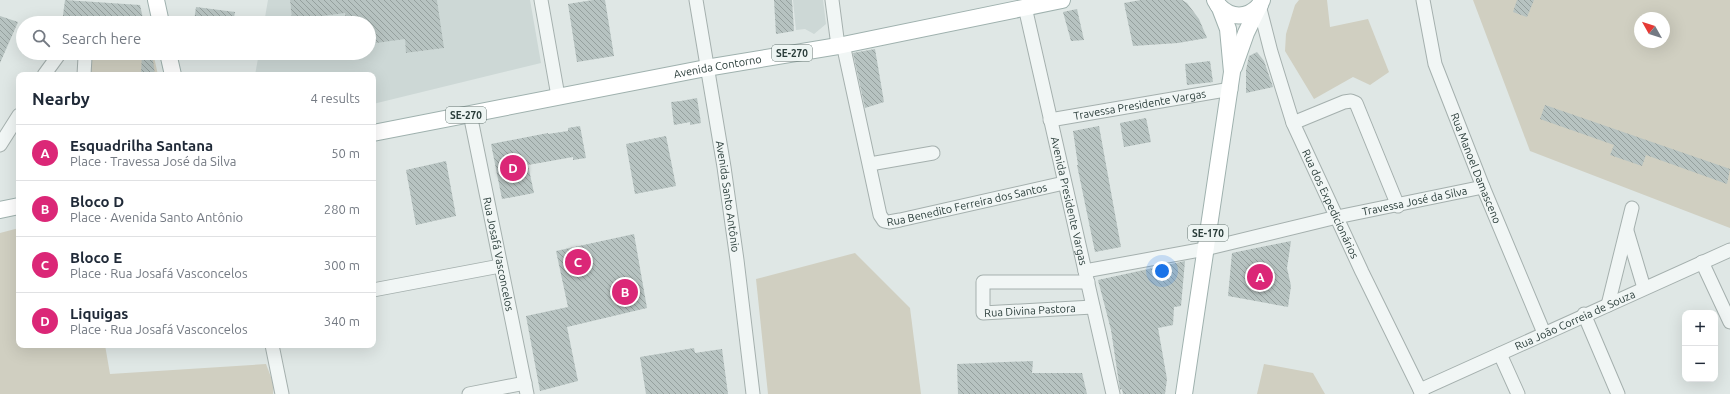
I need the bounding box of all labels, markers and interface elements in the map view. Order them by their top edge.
north arrow [1634,12,1670,48]
search box [16,16,376,60]
icon: search [30,27,52,49]
text: Search here [62,30,141,47]
road number: SE-270 [772,45,812,61]
street label: Avenida Contorno [673,53,763,80]
street label: Travessa Presidente Vargas [1073,87,1207,122]
text: Nearby [32,89,90,108]
text: 4 results [310,91,360,105]
road number: SE-270 [446,107,486,123]
street label: Rua Manoel Damasceno [1449,111,1504,225]
street label: Avenida Presidente Vargas [1049,136,1090,267]
text: Esquadrilha Santana [70,137,213,154]
street label: Avenida Santo Antônio [714,140,742,253]
text: A [40,146,50,160]
text: 50 m [331,146,360,160]
street label: Rua dos Expedicionários [1300,147,1361,261]
pin: D [500,153,526,183]
text: Place · Travessa José da Silva [70,154,236,168]
street label: Rua Benedito Ferreira dos Santos [886,181,1048,228]
street label: Travessa José da Silva [1361,184,1468,218]
text: Bloco D [70,193,124,210]
street label: Rua Josafá Vasconcelos [481,196,516,313]
text: B [41,202,49,216]
text: 280 m [324,202,360,216]
text: Place · Avenida Santo Antônio [70,210,243,224]
road number: SE-170 [1188,225,1228,241]
pin: C [565,247,591,277]
text: Bloco E [70,249,122,266]
text: C [41,258,49,272]
text: 300 m [324,258,360,272]
your location [1152,261,1172,281]
pin: A [1247,262,1273,292]
text: Place · Rua Josafá Vasconcelos [70,266,248,280]
pin: B [612,277,638,307]
street label: Rua João Correia de Souza [1513,288,1637,352]
street label: Rua Divina Pastora [984,302,1076,319]
text: Liquigas [70,305,128,322]
map controls [1682,310,1718,382]
button: + [1682,310,1718,346]
text: D [40,314,50,328]
text: 340 m [324,314,360,328]
text: Place · Rua Josafá Vasconcelos [70,322,248,336]
button: − [1682,346,1718,382]

